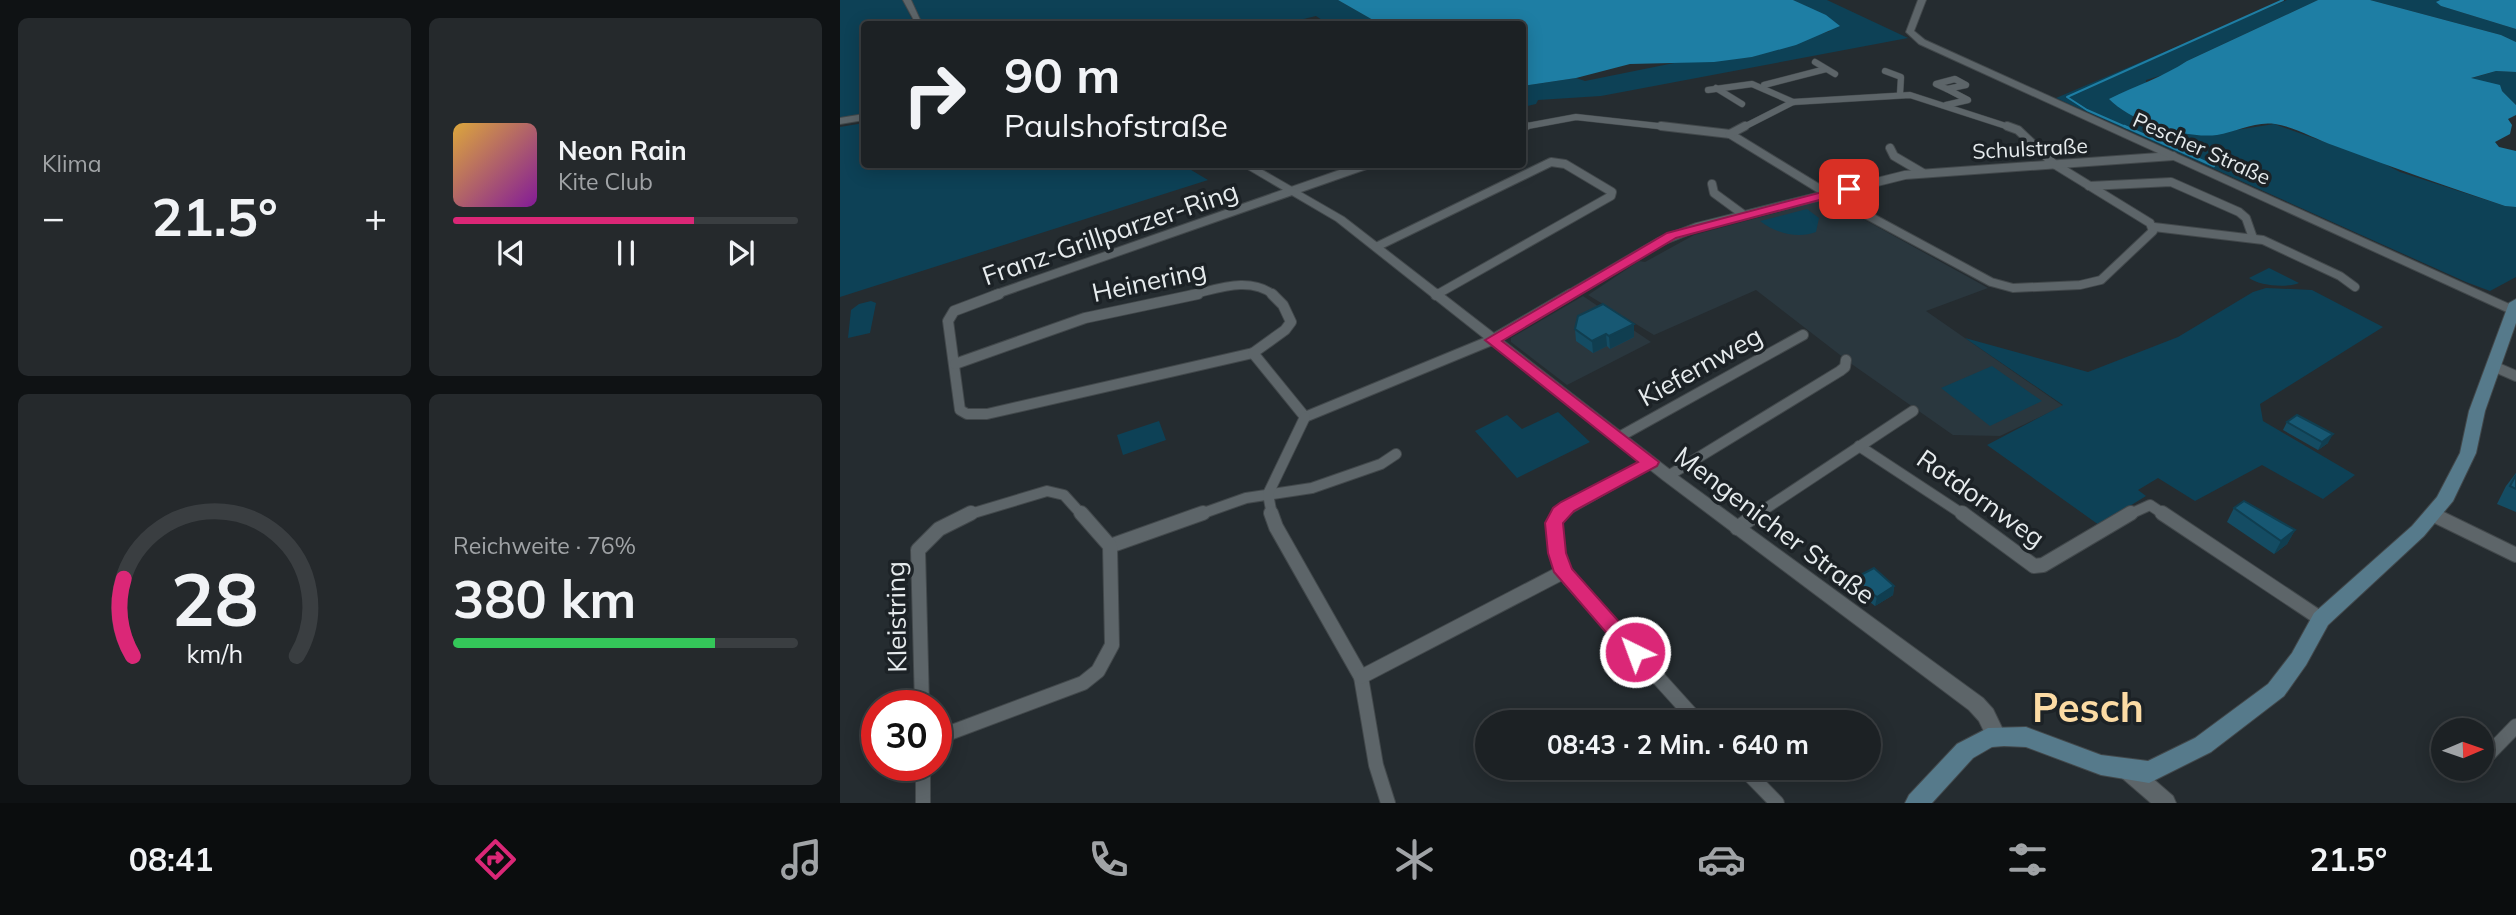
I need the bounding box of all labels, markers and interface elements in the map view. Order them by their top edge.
text: 90 m [1004,44,1120,105]
icon: right [889,49,980,140]
text: Paulshofstraße [1004,105,1228,145]
street label: Pescher Straße [2129,106,2275,190]
street label: Schulstraße [1972,132,2088,164]
text: Neon Rain [558,134,687,167]
text: Klima [42,149,102,178]
pin [1819,159,1879,219]
text: Kite Club [558,167,653,196]
icon: arrive [1830,170,1868,208]
street label: Franz-Grillparzer-Ring [978,174,1242,292]
text: 21.5° [151,184,278,249]
text: − [42,193,65,241]
text: + [364,193,387,241]
icon: previous [492,234,530,272]
icon: pause [607,234,645,272]
icon: next [722,234,760,272]
street label: Heinering [1089,253,1209,309]
street label: Kiefernweg [1632,319,1768,413]
street label: Mengenicher Straße [1668,439,1882,611]
street label: Rotdornweg [1911,442,2051,554]
text: Reichweite · 76% [453,531,636,560]
text: 28 [171,553,258,644]
street label: Kleistring [879,561,913,673]
text: 380 km [453,566,636,631]
position arrow [1598,615,1672,689]
text: km/h [186,637,243,668]
district label: Pesch [2032,682,2144,732]
speed limit sign: 30 [861,690,952,781]
north arrow [2431,718,2494,780]
map controls [2431,718,2494,781]
text: 08:43 · 2 Min. · 640 m [1547,728,1809,761]
icon: directions [471,835,520,884]
icon: music [777,835,826,884]
icon: phone [1084,835,1133,884]
icon: climate [1390,835,1439,884]
icon: car [1697,835,1746,884]
icon: filters [2003,835,2052,884]
text: 08:41 [129,839,213,879]
text: 21.5° [2310,839,2387,879]

